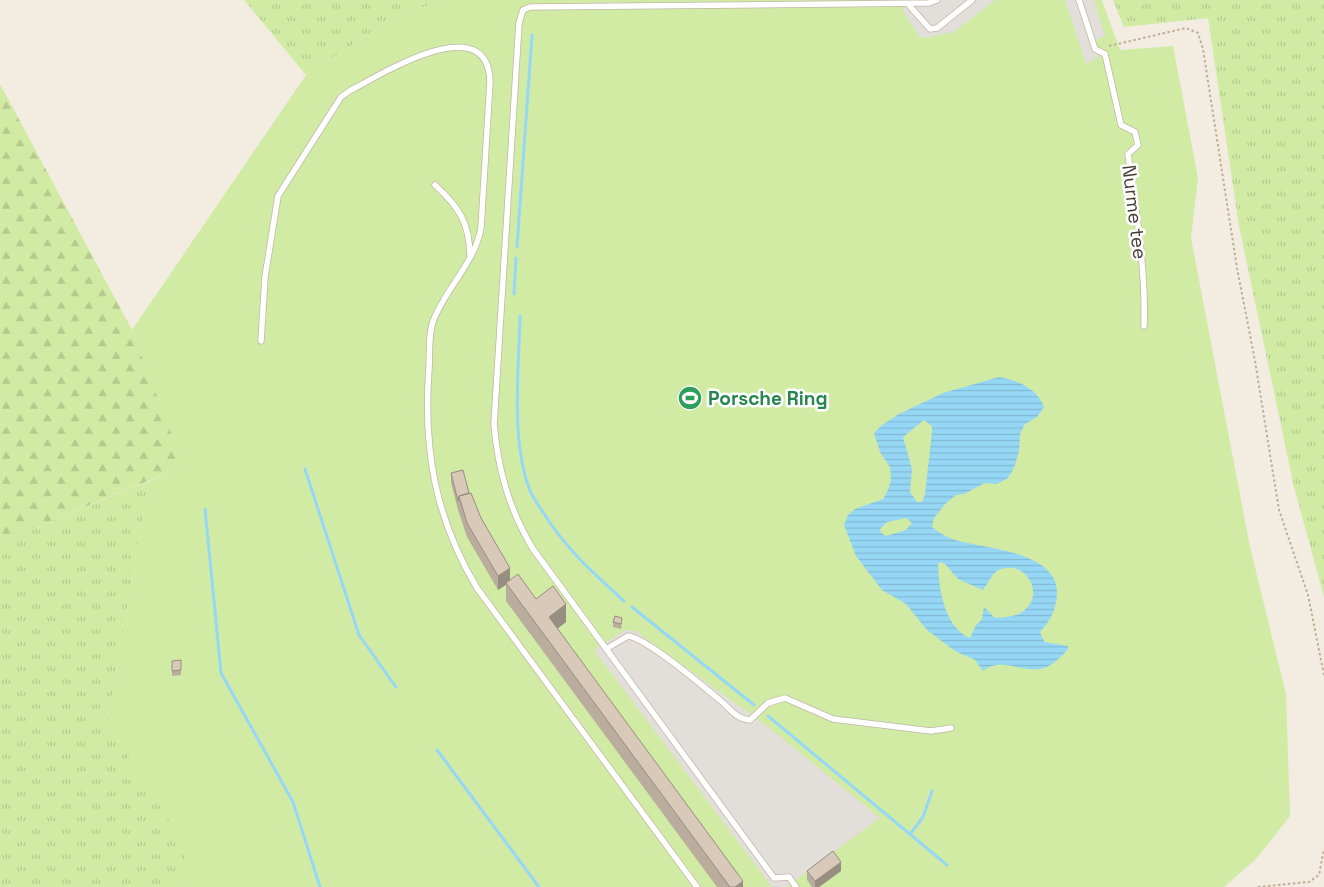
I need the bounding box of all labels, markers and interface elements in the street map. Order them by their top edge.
street label: Nurme tee [1116,164,1153,261]
sports icon: Porsche Ring [677,385,703,411]
place label: Porsche Ring [708,386,828,411]

